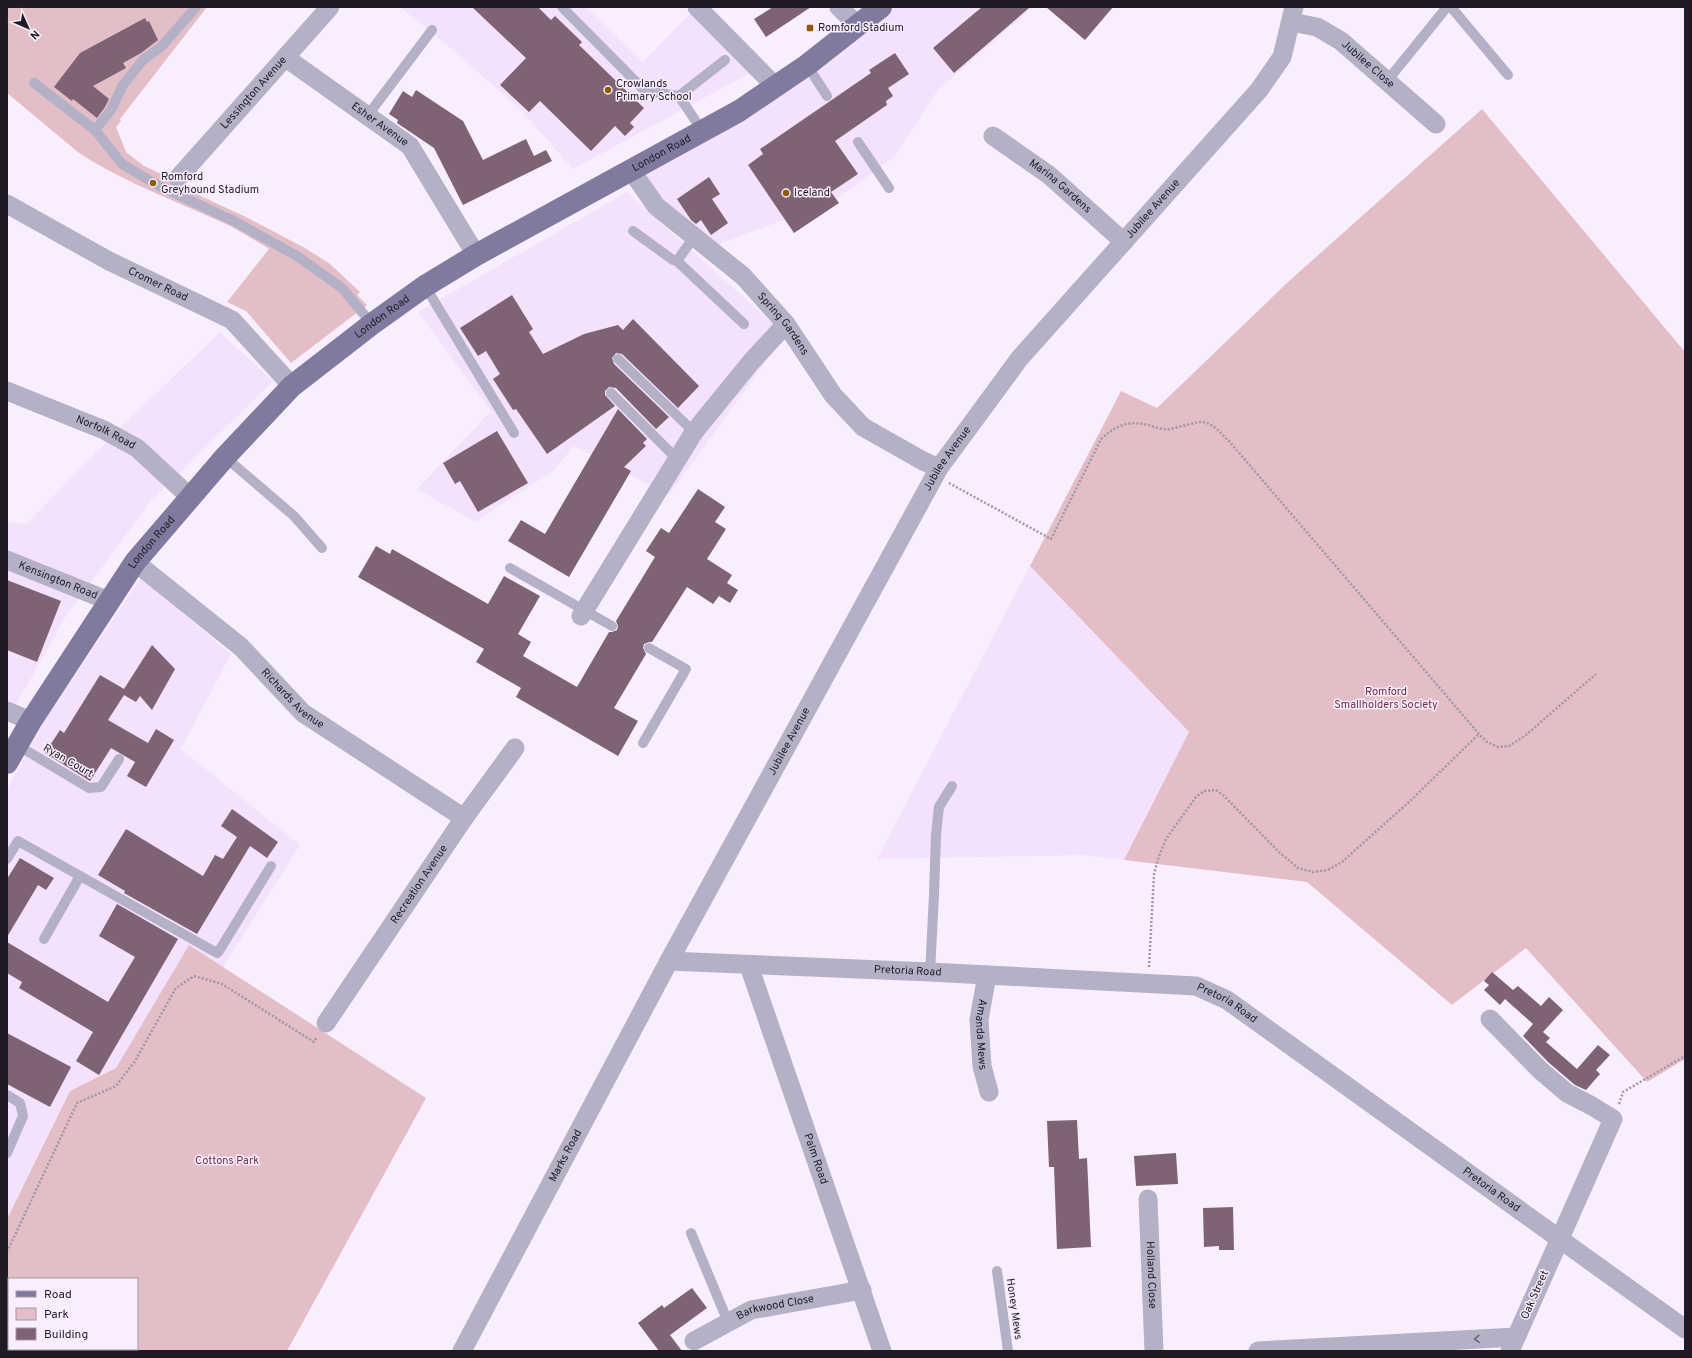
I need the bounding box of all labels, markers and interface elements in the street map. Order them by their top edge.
north arrow [8,8,48,48]
place label: Romford Stadium [818,21,904,35]
marker: Romford Stadium [805,23,815,33]
text: N [27,27,42,42]
street label: Jubilee Close [1339,38,1397,91]
street label: Lessington Avenue [218,53,290,132]
place label: Crowlands Primary School [616,77,692,104]
marker: Crowlands Primary School [603,85,613,95]
street label: Esher Avenue [348,99,411,150]
street label: London Road [630,132,694,175]
street label: Marina Gardens [1026,156,1094,216]
place label: Romford Greyhound Stadium [161,170,259,197]
street label: Jubilee Avenue [1123,176,1183,242]
marker: Romford Greyhound Stadium [148,178,158,188]
place label: Iceland [794,186,830,200]
marker: Iceland [781,188,791,198]
street label: Cromer Road [125,264,190,305]
street label: Spring Gardens [754,290,812,358]
street label: London Road [352,292,413,342]
street label: Norfolk Road [74,412,138,453]
street label: Jubilee Avenue [921,424,974,493]
street label: London Road [125,513,178,572]
street label: Kensington Road [16,558,100,603]
street label: Richards Avenue [258,666,327,732]
park label: Romford Smallholders Society [1334,685,1438,712]
street label: Jubilee Avenue [765,705,814,778]
street label: Ryan Court [40,741,96,781]
street label: Recreation Avenue [388,842,451,927]
street label: Pretoria Road [874,963,942,980]
street label: Pretoria Road [1194,980,1260,1026]
street label: Amanda Mews [972,998,990,1072]
street label: Marks Road [546,1127,585,1184]
street label: Palm Road [800,1132,831,1186]
park label: Cottons Park [195,1154,259,1168]
street label: Pretoria Road [1460,1164,1523,1215]
street label: Holland Close [1143,1241,1159,1309]
street label: Oak Street [1518,1268,1552,1322]
street label: Honey Mews [1003,1277,1025,1341]
legend [8,1278,138,1350]
text: Road [44,1287,72,1303]
street label: Barkwood Close [734,1292,815,1324]
text: Park [44,1307,69,1323]
text: Building [44,1327,88,1343]
one-way arrow [1474,1335,1480,1344]

